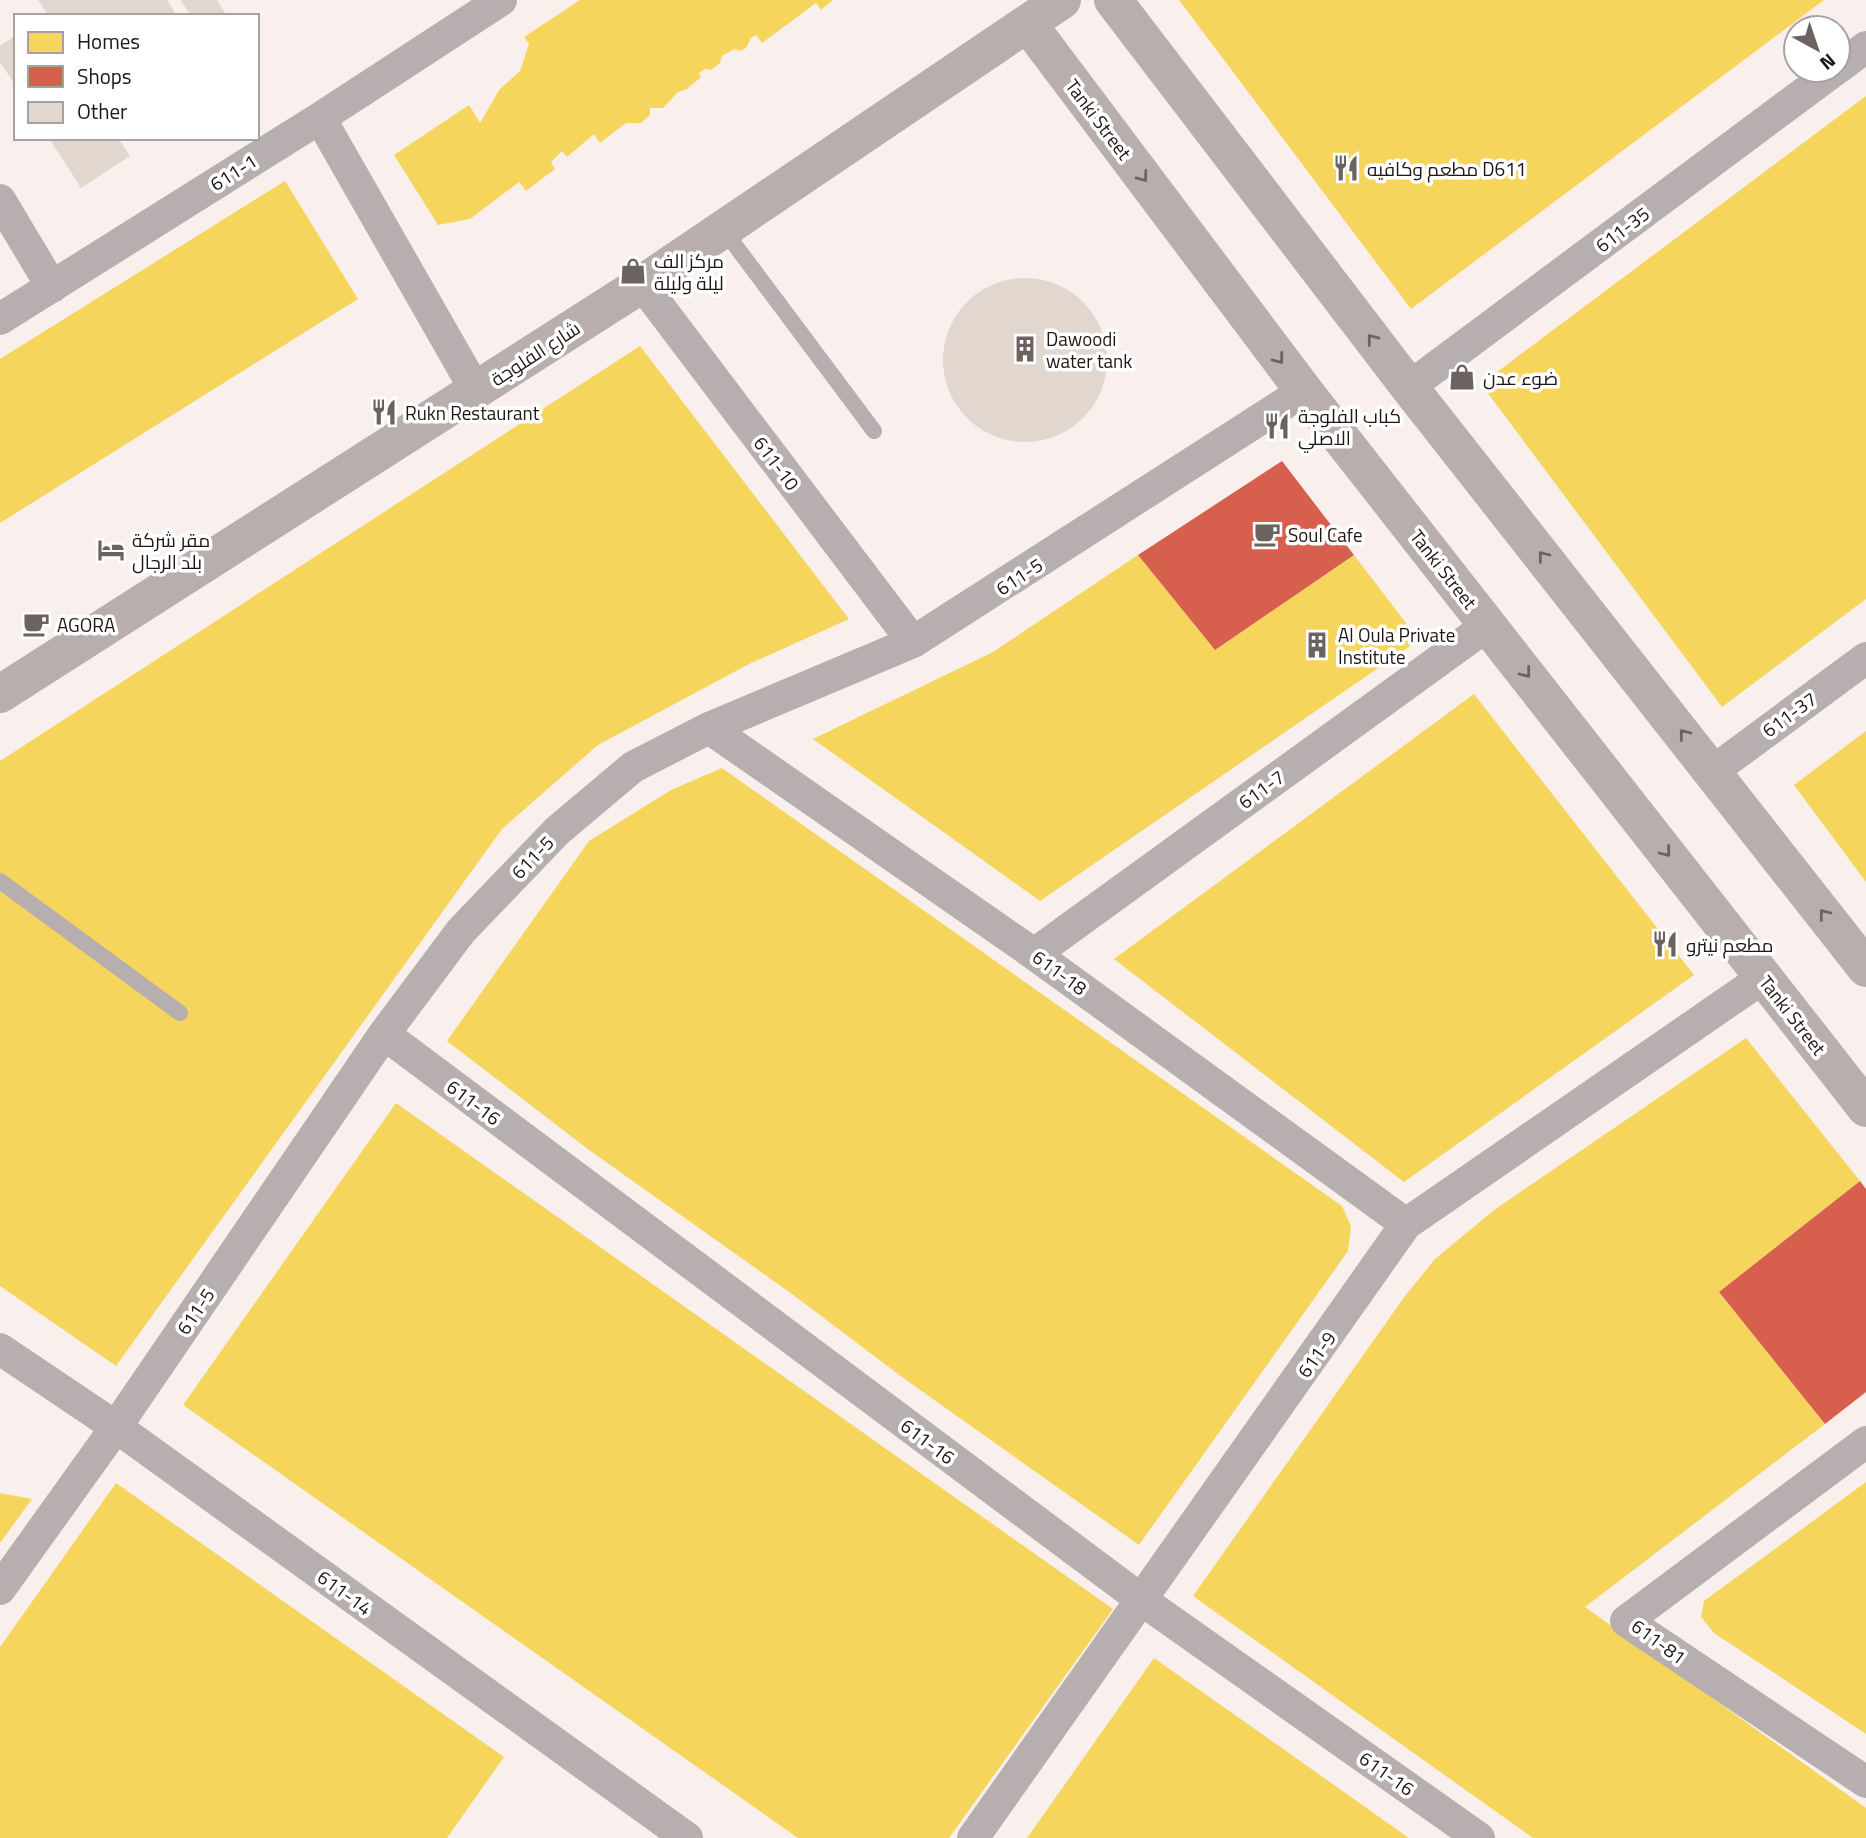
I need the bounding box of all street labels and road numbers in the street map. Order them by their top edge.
street label: Tanki Street [1059,73,1139,166]
street label: 611-1 [204,146,262,198]
street label: 611-35 [1589,199,1655,259]
street label: شارع الفلوجة [484,313,586,393]
street label: 611-10 [747,430,807,496]
street label: Tanki Street [1403,523,1485,615]
street label: 611-5 [990,550,1048,602]
street label: 611-37 [1756,684,1822,744]
street label: 611-7 [1232,762,1290,816]
street label: 611-5 [504,829,560,885]
street label: 611-18 [1027,942,1094,1002]
street label: Tanki Street [1752,969,1834,1061]
street label: 611-16 [441,1072,507,1132]
street label: 611-5 [169,1282,221,1340]
street label: 611-9 [1290,1325,1342,1383]
street label: 611-16 [895,1411,961,1471]
street label: 611-14 [312,1562,378,1622]
street label: 611-81 [1626,1611,1692,1671]
street label: 611-16 [1353,1743,1421,1803]

